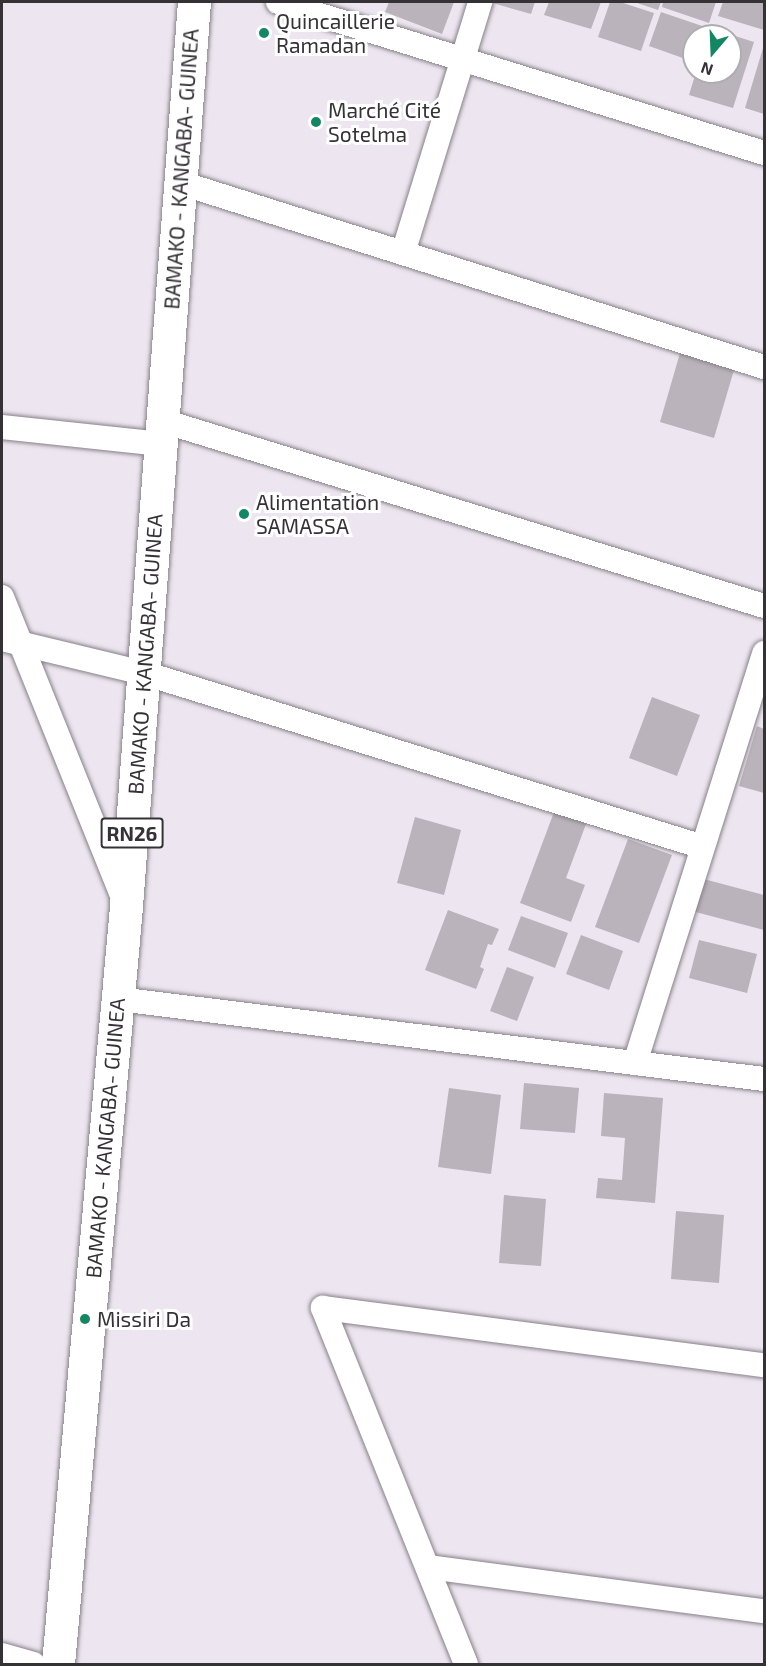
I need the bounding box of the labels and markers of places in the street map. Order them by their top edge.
place label: Quincaillerie Ramadan [276,8,395,58]
marker: Quincaillerie Ramadan [257,26,271,40]
place label: Marché Cité Sotelma [328,97,441,147]
marker: Marché Cité Sotelma [309,115,323,129]
place label: Alimentation SAMASSA [256,489,379,539]
marker: Alimentation SAMASSA [237,507,251,521]
place label: Missiri Da [97,1306,191,1332]
marker: Missiri Da [78,1312,92,1326]

